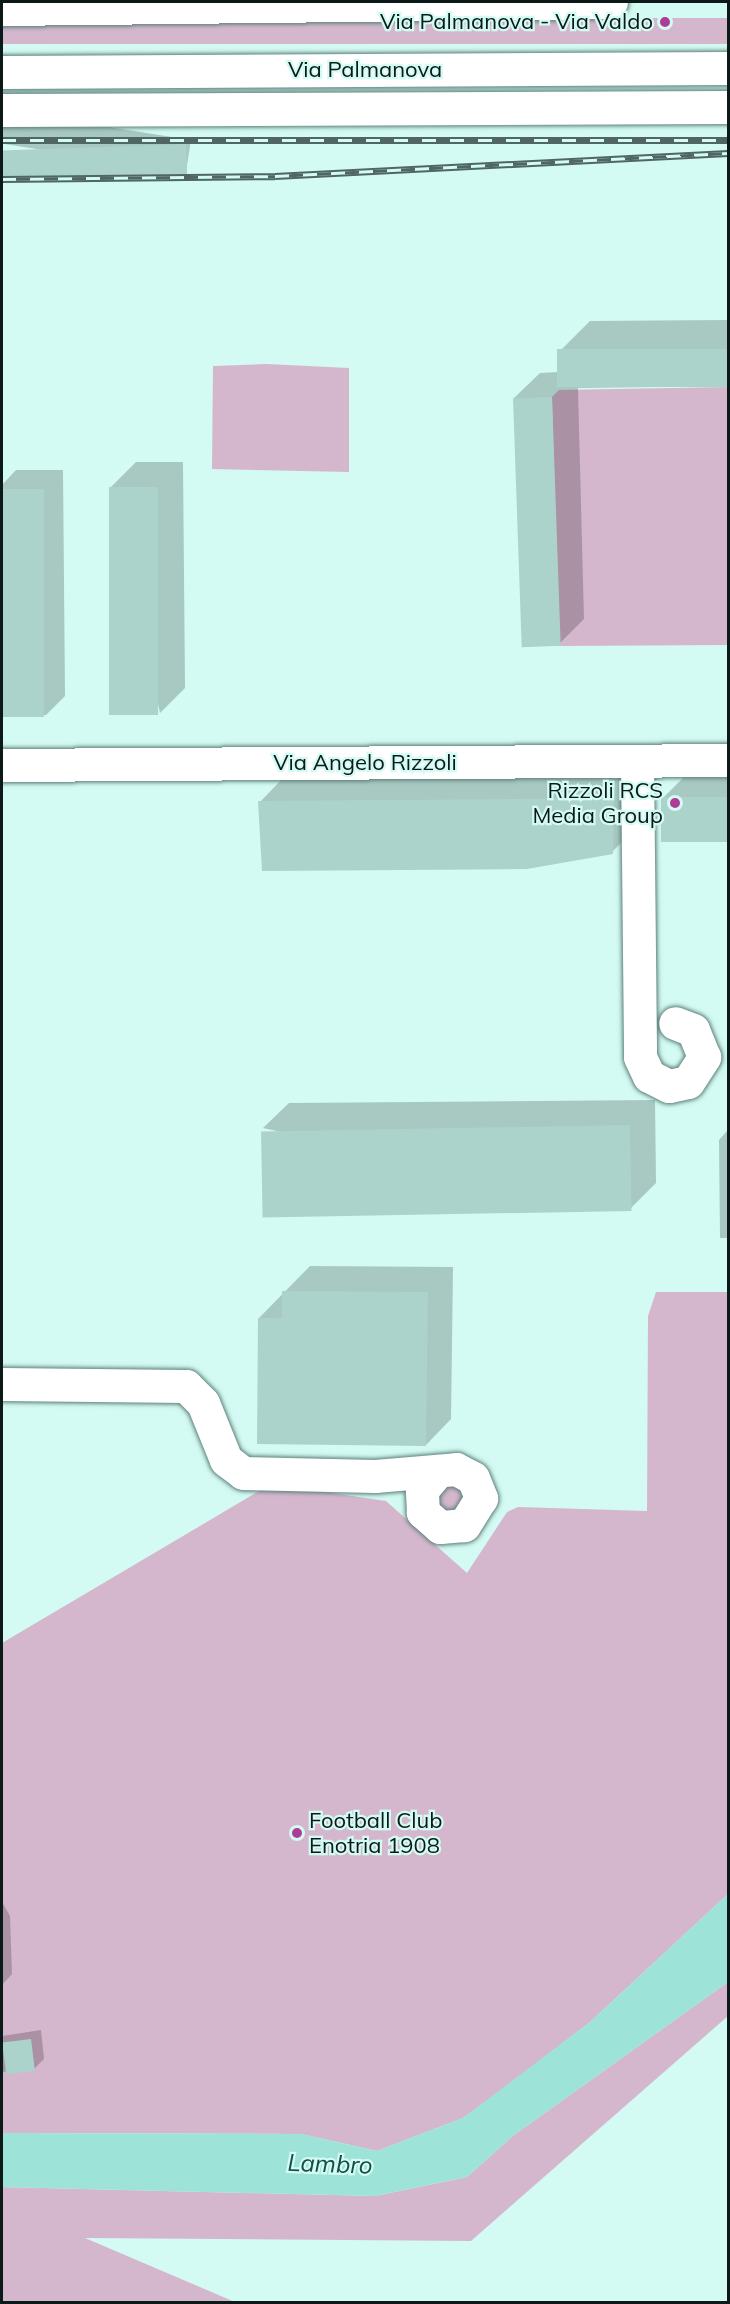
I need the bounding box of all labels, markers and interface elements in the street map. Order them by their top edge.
place label: Via Palmanova - Via Valdo [380,9,653,35]
marker: Via Palmanova - Via Valdo [658,15,672,29]
street label: Via Palmanova [288,57,442,83]
street label: Via Angelo Rizzoli [273,750,457,776]
place label: Rizzoli RCS Media Group [532,777,663,828]
marker: Rizzoli RCS Media Group [668,796,682,810]
place label: Football Club Enotria 1908 [309,1807,442,1858]
marker: Football Club Enotria 1908 [290,1826,304,1840]
water label: Lambro [287,2148,373,2180]

